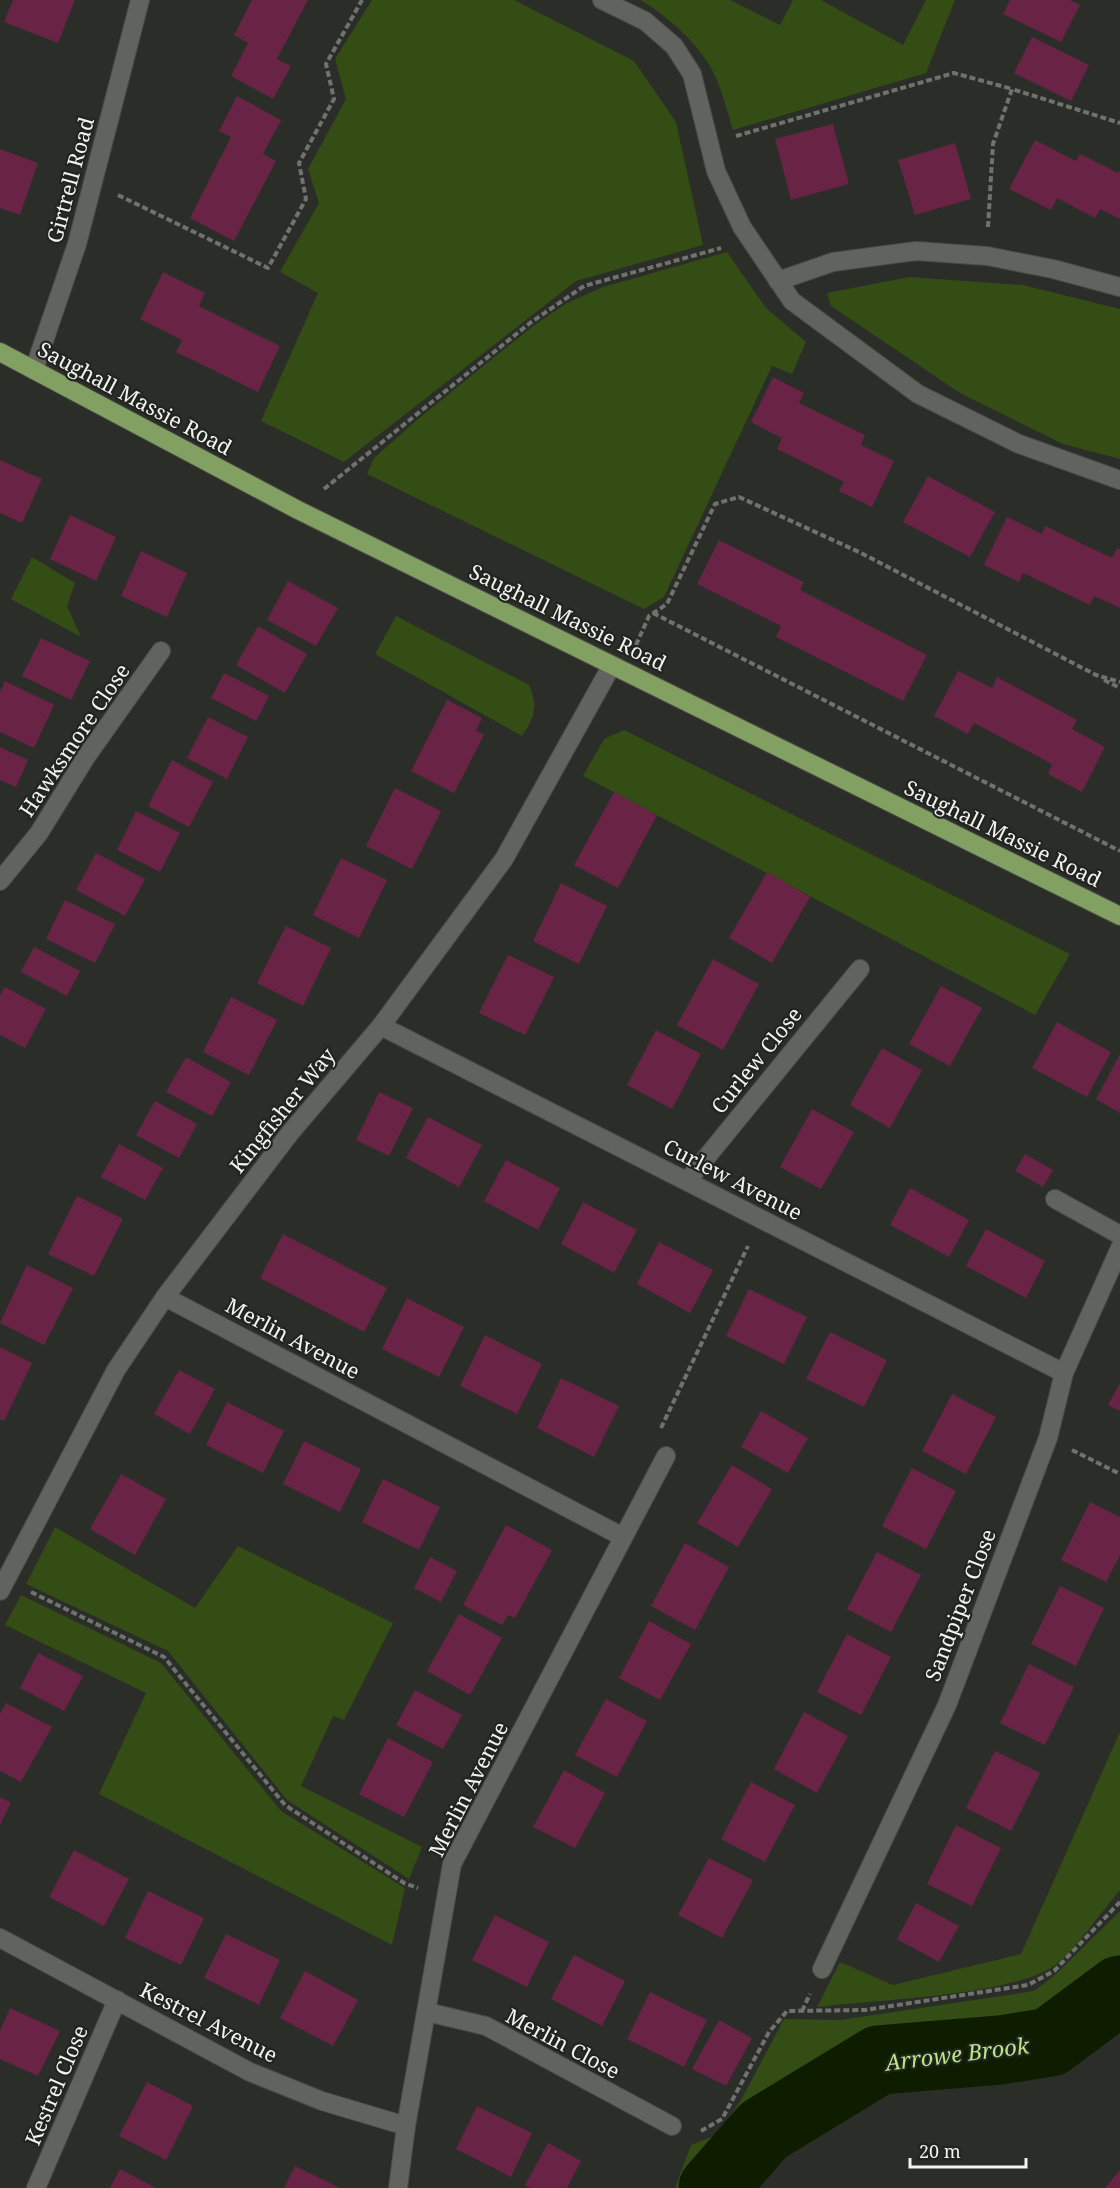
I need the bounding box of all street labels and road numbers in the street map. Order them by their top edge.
street label: Girtrell Road [40,114,100,246]
street label: Saughall Massie Road [33,335,237,461]
street label: Saughall Massie Road [465,557,671,677]
street label: Hawksmore Close [12,658,136,822]
street label: Saughall Massie Road [900,773,1106,893]
street label: Curlew Close [704,1001,808,1119]
street label: Kingfisher Way [223,1041,341,1178]
street label: Curlew Avenue [659,1132,807,1226]
street label: Merlin Avenue [221,1291,365,1385]
street label: Sandpiper Close [918,1525,1002,1685]
street label: Merlin Avenue [422,1717,514,1861]
street label: Kestrel Avenue [136,1975,282,2069]
street label: Merlin Close [501,2001,625,2085]
street label: Kestrel Close [18,2021,94,2149]

